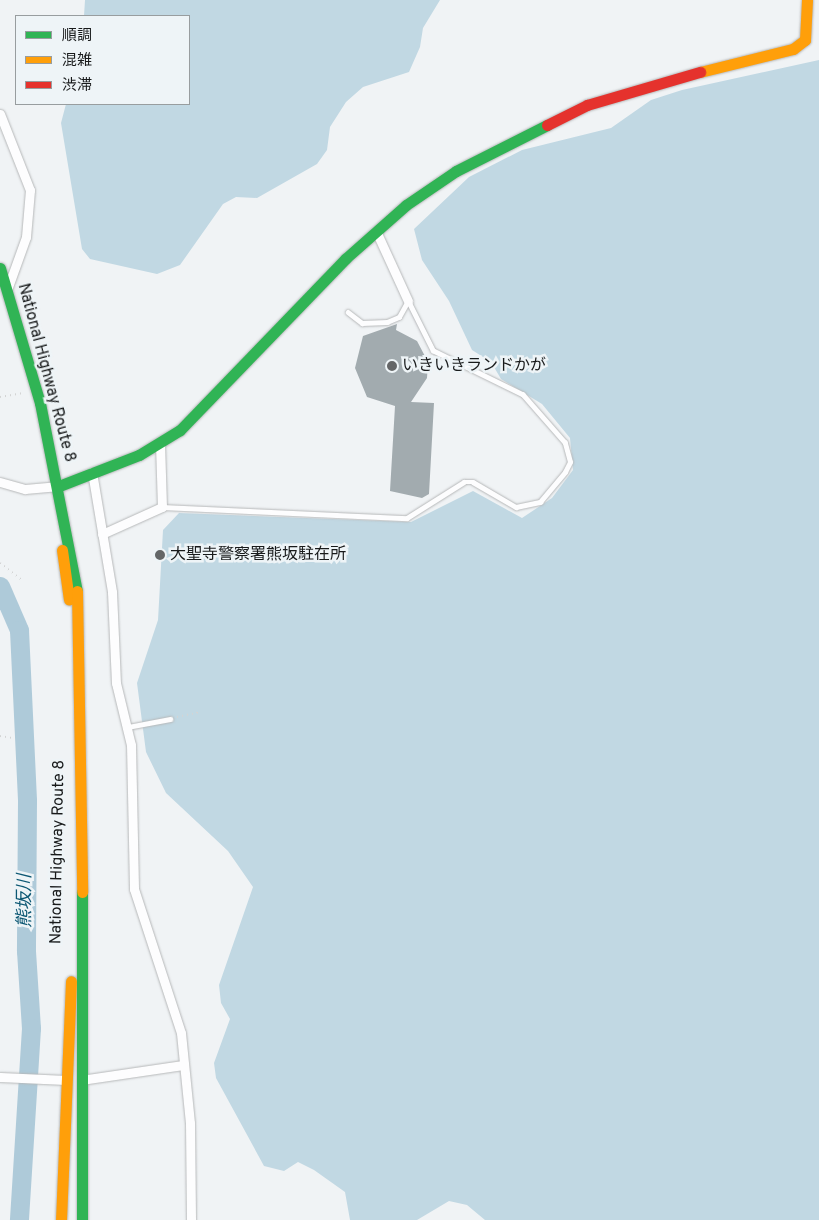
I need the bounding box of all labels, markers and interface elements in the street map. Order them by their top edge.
legend [15,15,190,105]
text: 順調 [62,27,92,46]
text: 混雑 [62,52,92,71]
text: 渋滞 [62,77,92,96]
street label: National Highway Route 8 [13,281,79,465]
place label: いきいきランドかが [402,356,546,376]
marker: いきいきランドかが [386,360,398,372]
place label: 大聖寺警察署熊坂駐在所 [170,545,346,565]
marker: 大聖寺警察署熊坂駐在所 [154,549,166,561]
street label: National Highway Route 8 [47,760,69,944]
water label: 熊坂川 [15,874,37,928]

